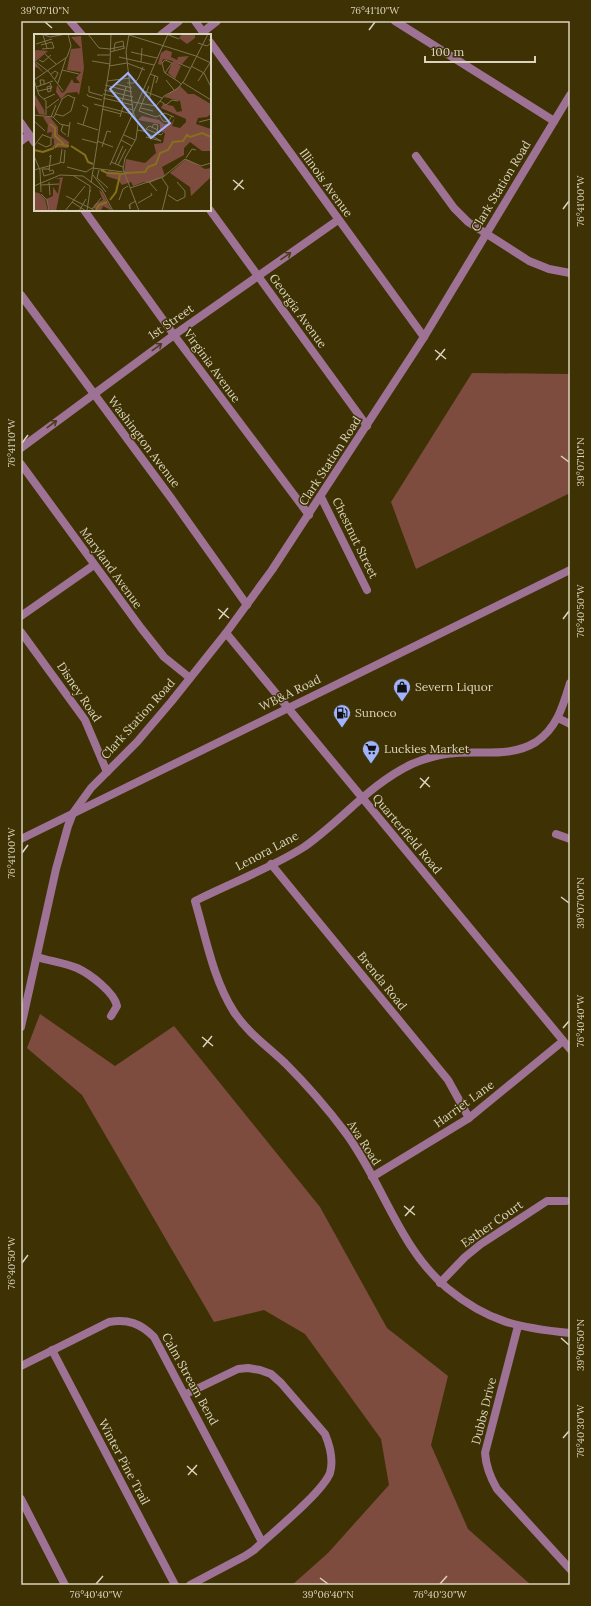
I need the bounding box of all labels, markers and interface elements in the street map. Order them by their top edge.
text: 39°07'10"N [20,4,70,17]
text: 76°41'10"W [351,4,400,17]
inset map [34,34,211,211]
scale bar [425,38,535,64]
text: 100 m [431,44,464,59]
street label: Clark Station Road [468,138,534,234]
street label: Illinois Avenue [297,146,357,220]
text: 76°41'00"W [574,174,587,227]
one-way arrow [280,252,291,260]
street label: Georgia Avenue [266,271,331,351]
street label: 1st Street [145,300,196,343]
street label: Virginia Avenue [180,325,244,406]
one-way arrow [151,343,162,352]
street label: Washington Avenue [105,393,184,491]
street label: Clark Station Road [295,413,364,508]
text: 76°41'10"W [5,418,18,467]
one-way arrow [47,420,58,429]
text: 39°07'10"N [574,437,587,487]
street label: Chestnut Street [329,495,382,581]
street label: Maryland Avenue [77,524,146,612]
text: 76°40'50"W [574,584,587,637]
street label: Disney Road [54,659,105,724]
street label: WB&A Road [256,671,323,714]
street label: Clark Station Road [97,675,178,762]
shop icon: Severn Liquor [392,677,412,702]
place label: Severn Liquor [415,679,494,694]
fuel station icon: Sunoco [332,703,352,728]
place label: Sunoco [355,705,397,720]
supermarket icon: Luckies Market [361,739,381,764]
place label: Luckies Market [384,741,470,756]
street label: Quarterfield Road [370,791,445,877]
text: 76°41'00"W [5,826,18,879]
street label: Lenora Lane [233,827,301,873]
text: 39°07'00"N [574,877,587,929]
street label: Brenda Road [354,949,410,1013]
text: 76°40'40"W [574,994,587,1047]
street label: Harriet Lane [431,1076,497,1130]
street label: Ava Road [344,1117,384,1168]
street label: Esther Court [458,1197,526,1250]
text: 76°40'50"W [5,1236,18,1289]
text: 39°06'50"N [574,1319,587,1371]
street label: Calm Stream Bend [159,1330,222,1428]
street label: Dubbs Drive [468,1375,499,1446]
text: 76°40'30"W [574,1403,587,1458]
street label: Winter Pine Trail [96,1416,153,1507]
text: 76°40'40"W [70,1588,123,1601]
text: 39°06'40"N [302,1588,354,1601]
text: 76°40'30"W [413,1588,468,1601]

